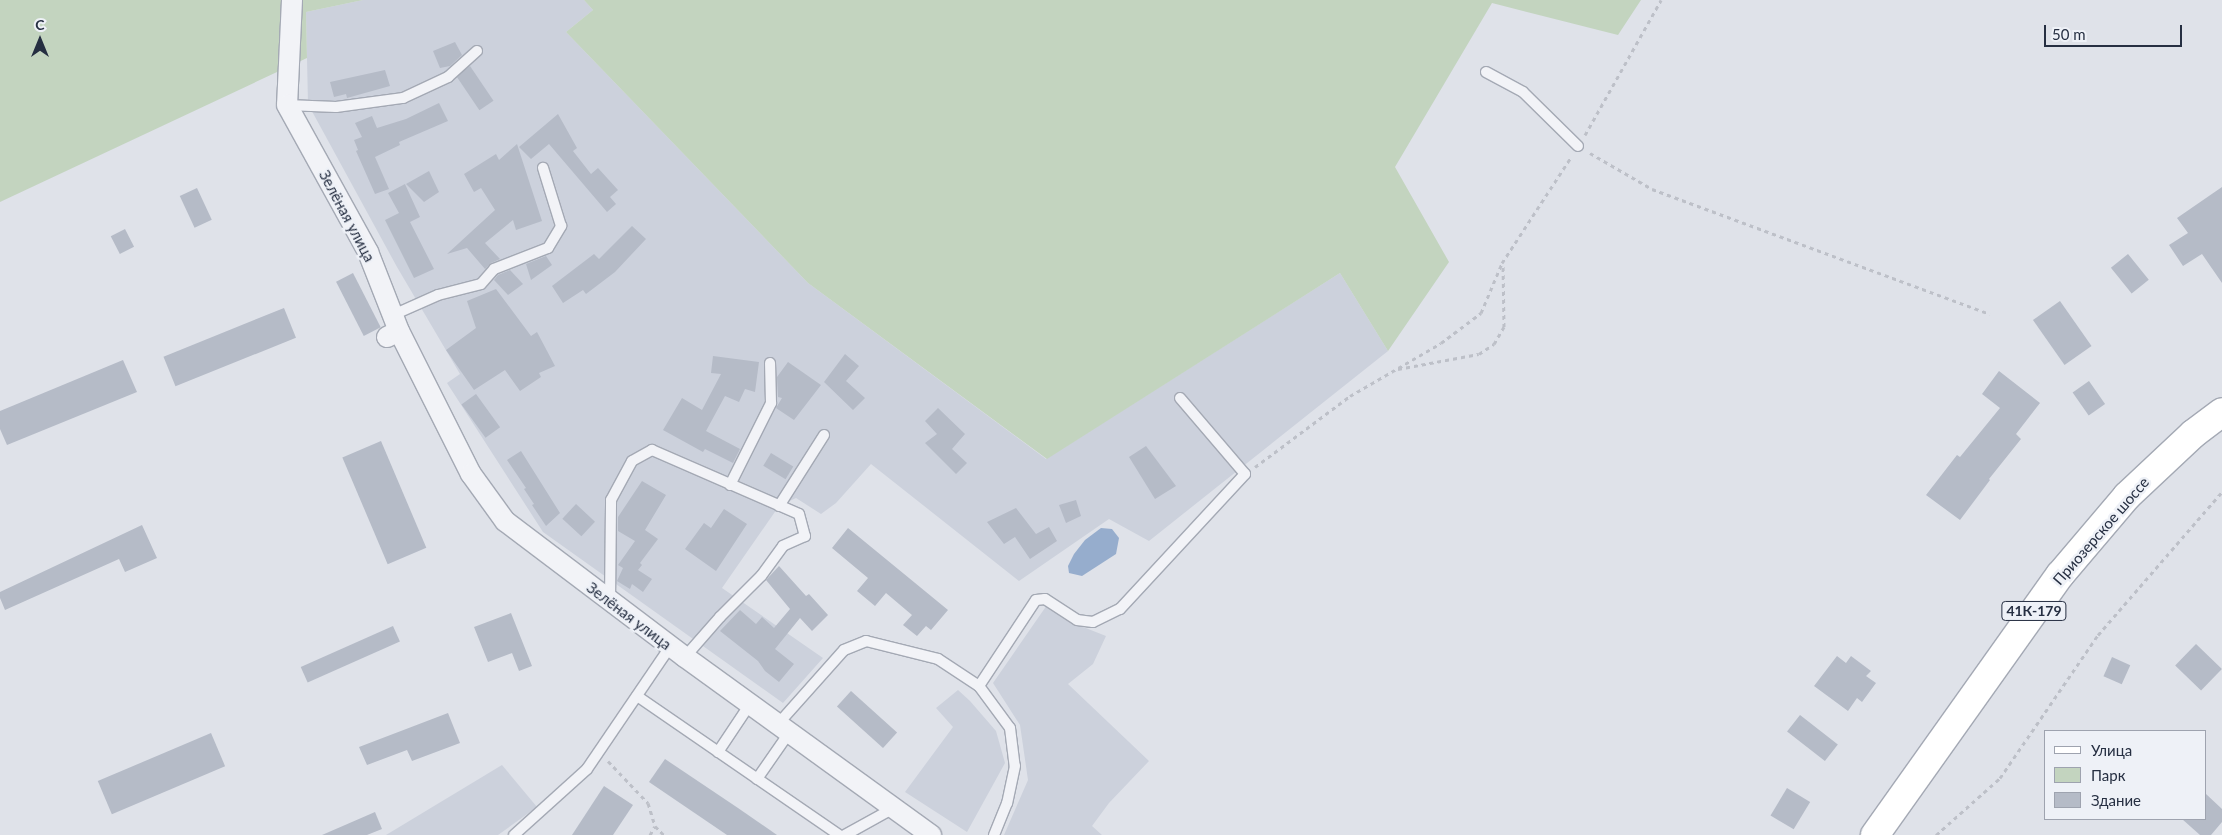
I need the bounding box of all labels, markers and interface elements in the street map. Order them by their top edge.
north arrow [15,15,65,65]
scale bar [2047,15,2184,47]
text: С [35,16,45,33]
text: 50 m [2052,25,2086,43]
street label: Зелёная улица [315,167,379,265]
street label: Приозерское шоссе [2049,473,2153,589]
street label: Зелёная улица [583,578,675,654]
road number: 41К-179 [2000,600,2068,622]
legend [2044,730,2207,820]
text: Улица [2091,741,2132,759]
text: Парк [2091,766,2125,784]
text: Здание [2091,791,2141,809]

